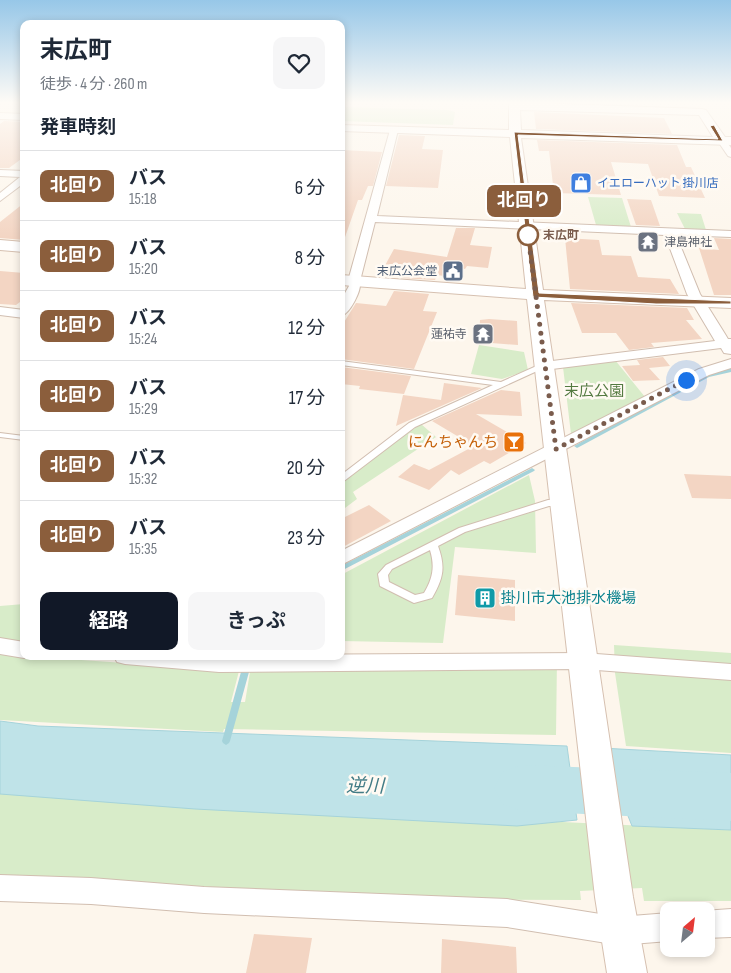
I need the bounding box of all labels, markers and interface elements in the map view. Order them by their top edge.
text: 末広町 [40,36,112,65]
button: heart [273,37,325,89]
text: 徒歩 · 4 分 · 260 m [40,75,147,94]
text: 発車時刻 [40,116,116,139]
text: バス [129,167,167,190]
shop icon: イエローハット 掛川店 [569,171,593,195]
text: 北回り [50,175,104,196]
place label: イエローハット 掛川店 [597,176,719,191]
text: 6 分 [295,177,325,200]
line badge: 北回り [495,185,553,217]
text: 15:18 [129,190,157,209]
text: 北回り [497,190,551,211]
marker: 末広町 [517,224,539,246]
place label: 末広町 [543,228,579,243]
temple icon: 津島神社 [636,230,660,254]
place label: 津島神社 [664,235,712,250]
text: バス [129,237,167,260]
text: 北回り [50,245,104,266]
text: 8 分 [295,247,325,270]
public building icon: 末広公会堂 [441,259,465,283]
text: 15:20 [129,260,158,279]
place label: 末広公会堂 [377,264,437,279]
text: バス [129,307,167,330]
text: 北回り [50,315,104,336]
text: 12 分 [288,317,325,340]
temple icon: 蓮祐寺 [471,322,495,346]
place label: 蓮祐寺 [431,327,467,342]
text: 15:24 [129,330,157,349]
your location [674,368,699,393]
text: バス [129,377,167,400]
park label: 末広公園 [564,382,624,401]
text: 北回り [50,385,104,406]
text: 17 分 [289,387,325,410]
text: 15:29 [129,400,158,419]
bar icon: にんちゃんち [502,430,526,454]
place label: にんちゃんち [408,433,498,452]
text: バス [129,447,167,470]
text: 北回り [50,455,104,476]
text: 20 分 [287,457,325,480]
text: 15:32 [129,470,157,489]
text: バス [129,517,167,540]
text: 北回り [50,525,104,546]
text: 23 分 [287,527,325,550]
text: 15:35 [129,540,157,559]
building icon: 掛川市大池排水機場 [473,586,497,610]
place label: 掛川市大池排水機場 [501,589,636,608]
button: 経路 [40,592,178,650]
button: きっぷ [188,592,325,650]
water label: 逆川 [346,775,386,798]
north arrow [660,902,715,958]
map controls [660,902,715,957]

